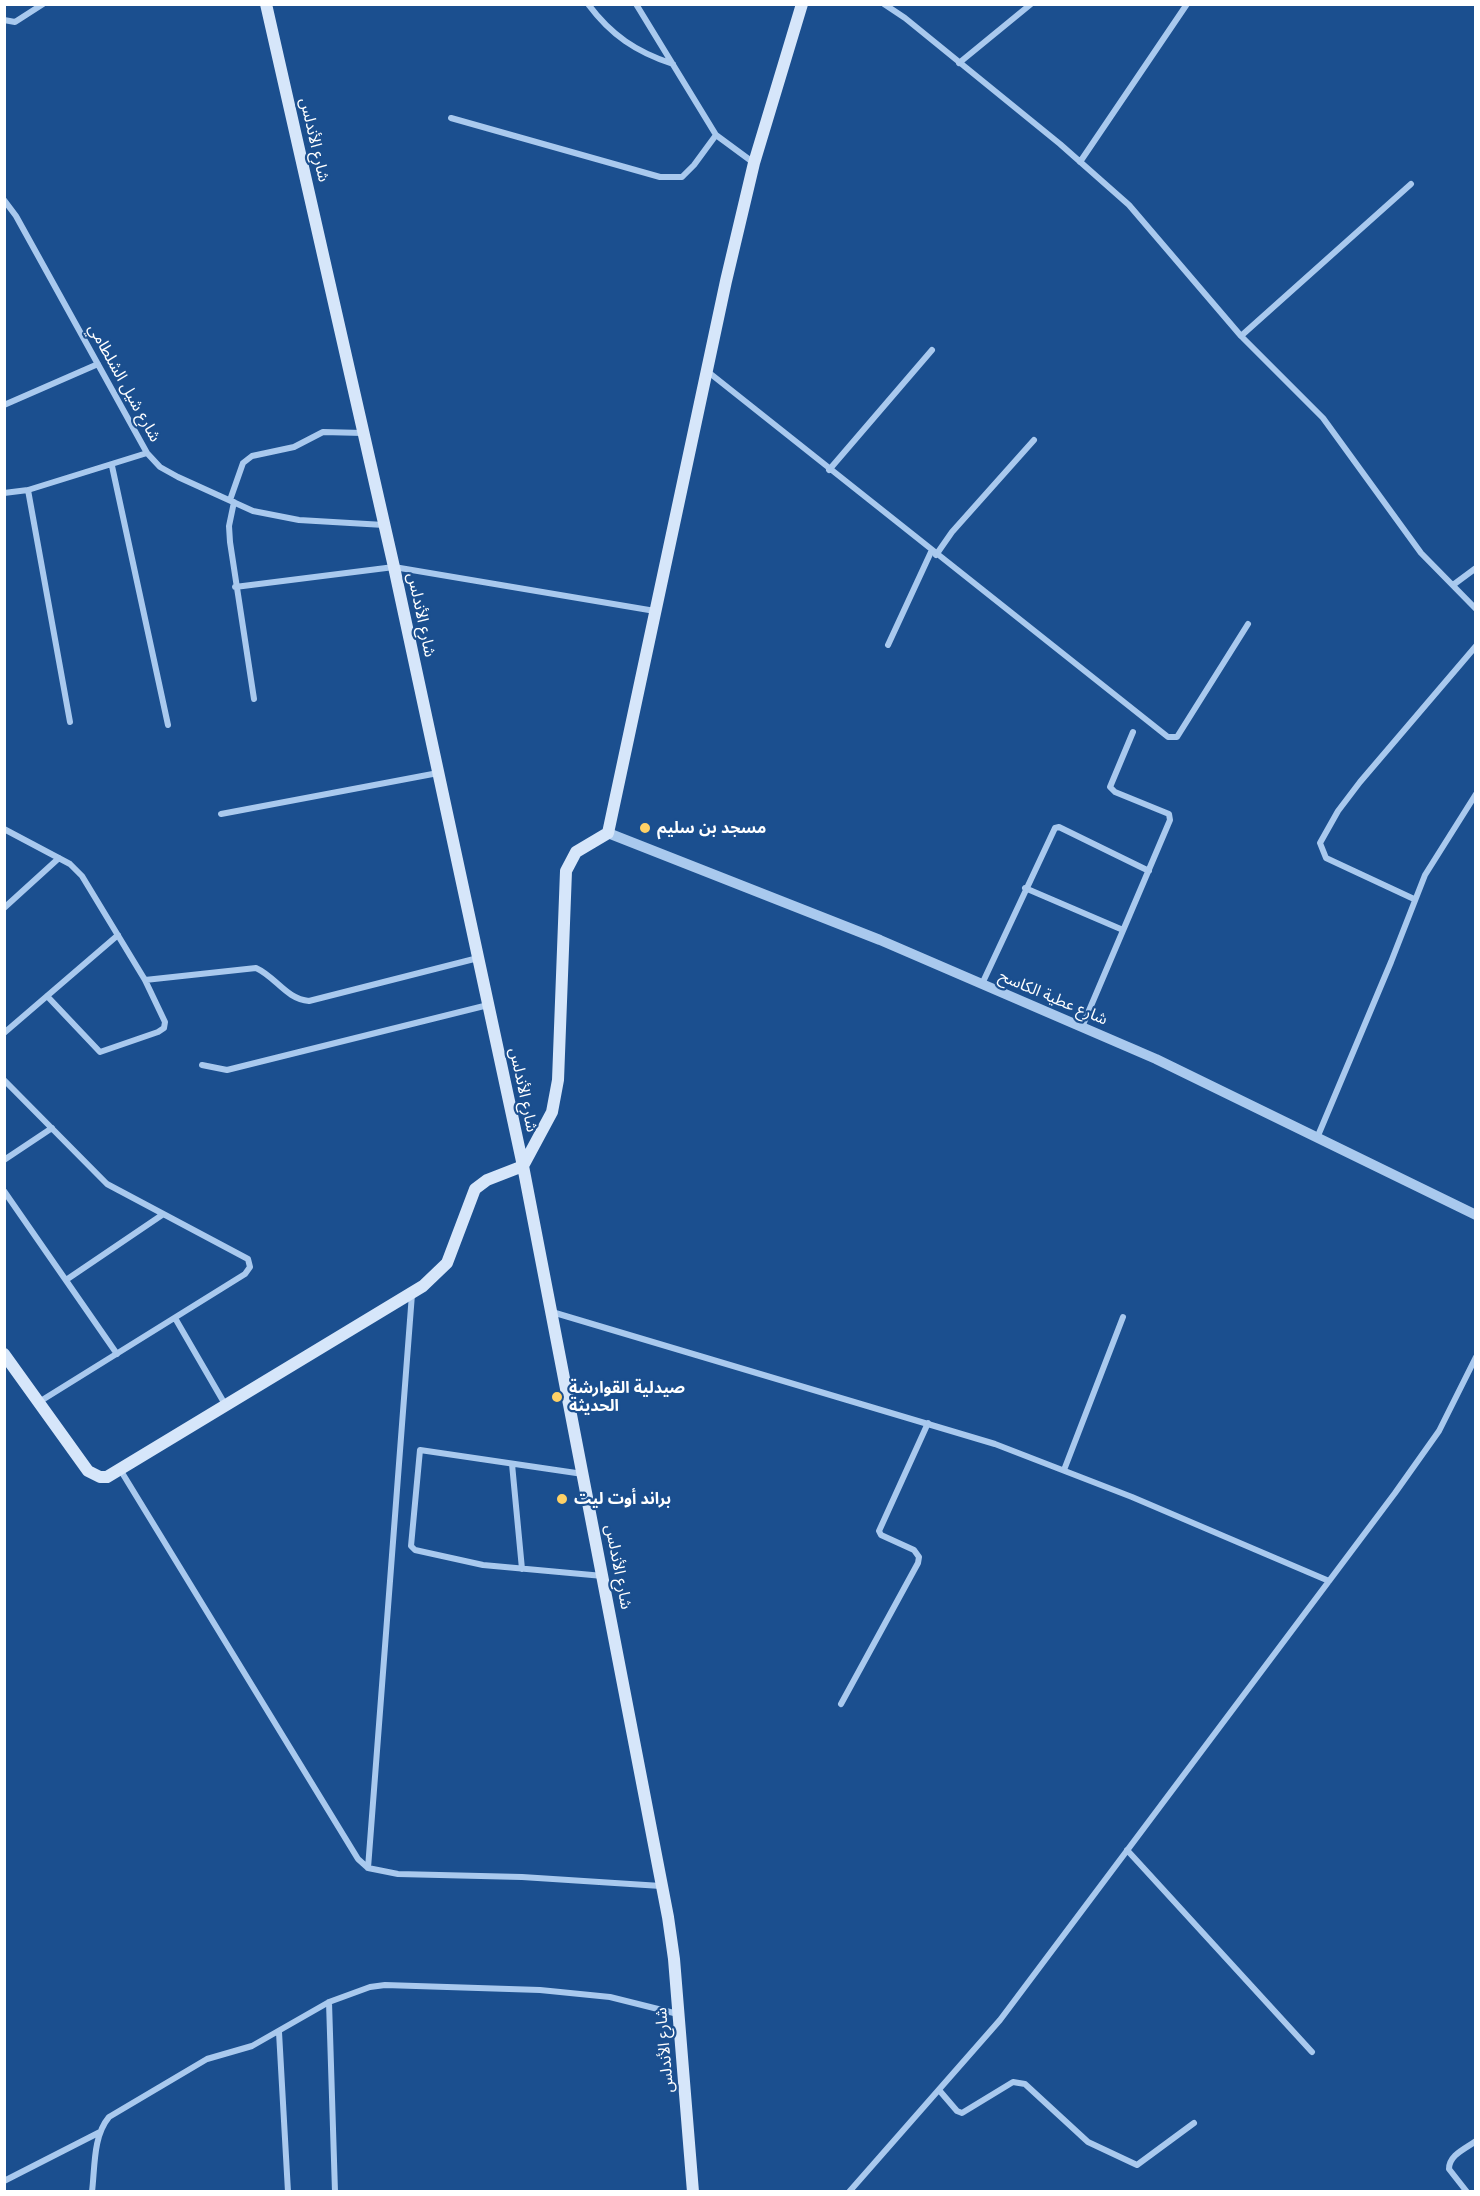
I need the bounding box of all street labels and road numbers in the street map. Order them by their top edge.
street label: شارع الأندلس [295,96,333,184]
street label: شارع شيل الشلطامي [84,321,164,445]
street label: شارع الأندلس [403,571,439,659]
street label: شارع عطية الكاسح [996,966,1110,1030]
street label: شارع الأندلس [505,1046,541,1134]
street label: شارع الأندلس [600,1523,636,1611]
street label: شارع الأندلس [652,2006,678,2094]

